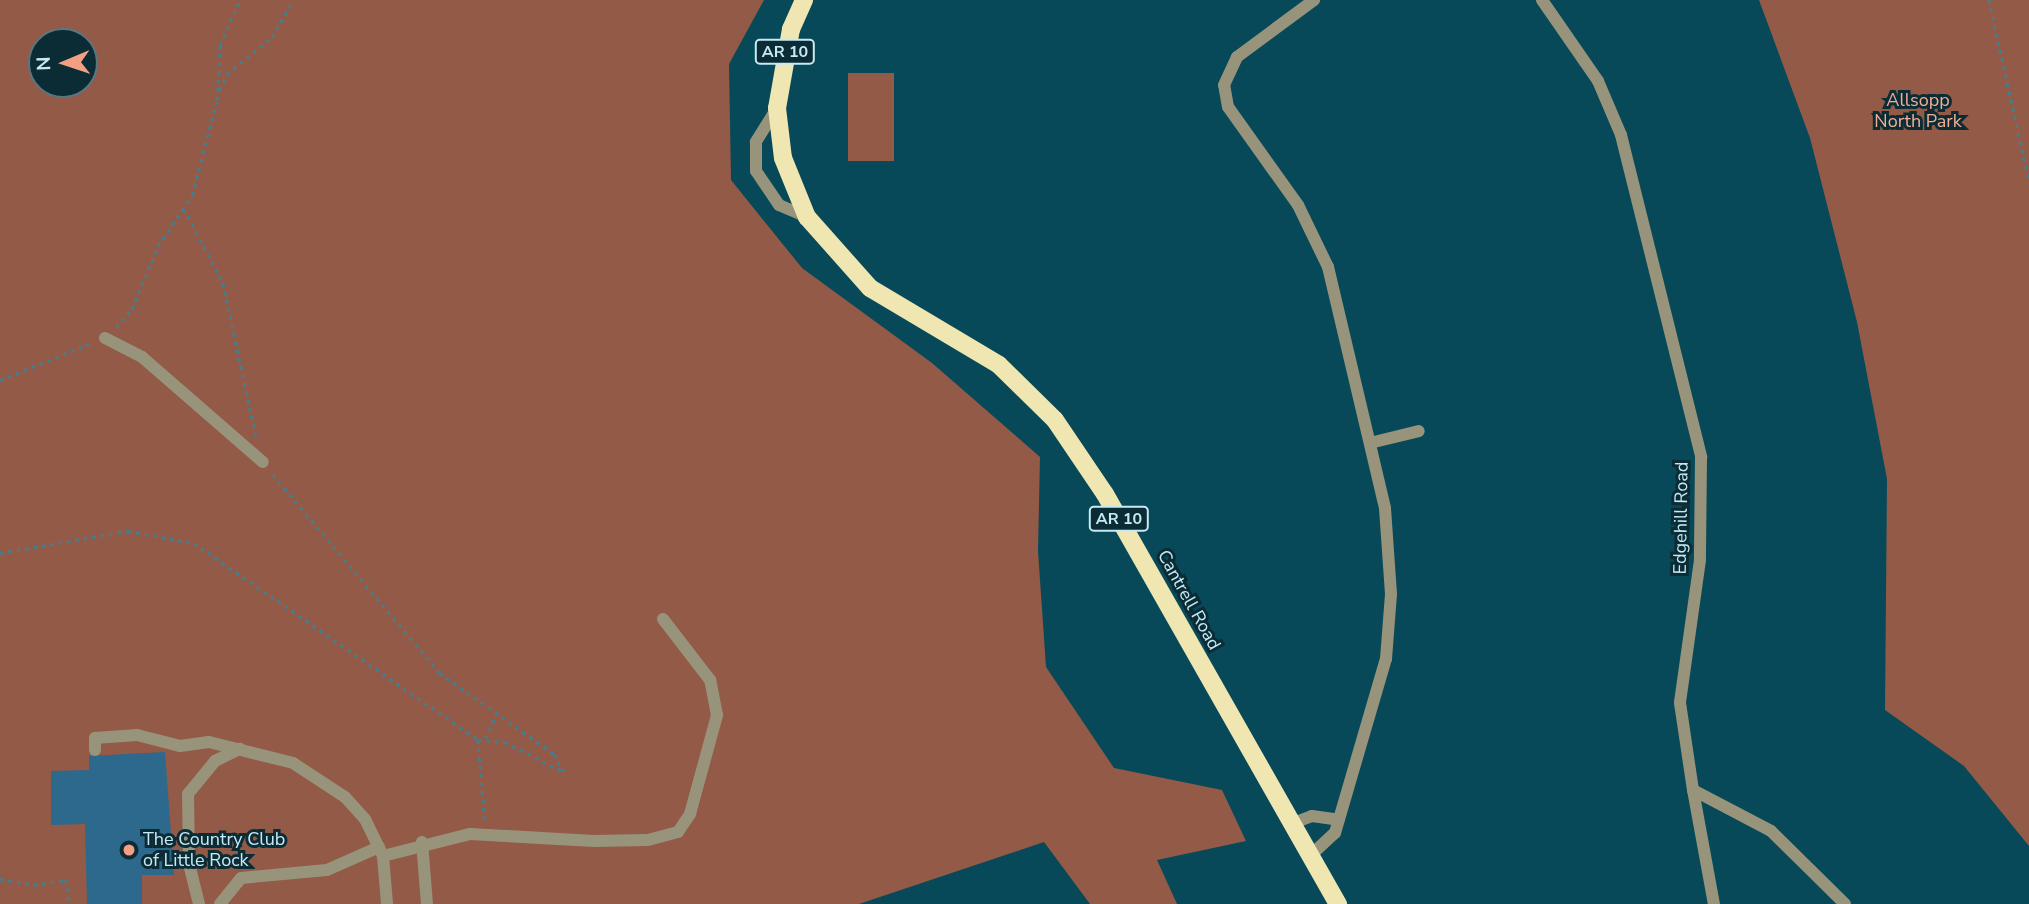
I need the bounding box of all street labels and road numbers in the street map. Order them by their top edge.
road number: AR 10 [754,40,816,64]
street label: Edgehill Road [1669,462,1693,574]
road number: AR 10 [1088,506,1150,532]
street label: Cantrell Road [1153,546,1225,654]

